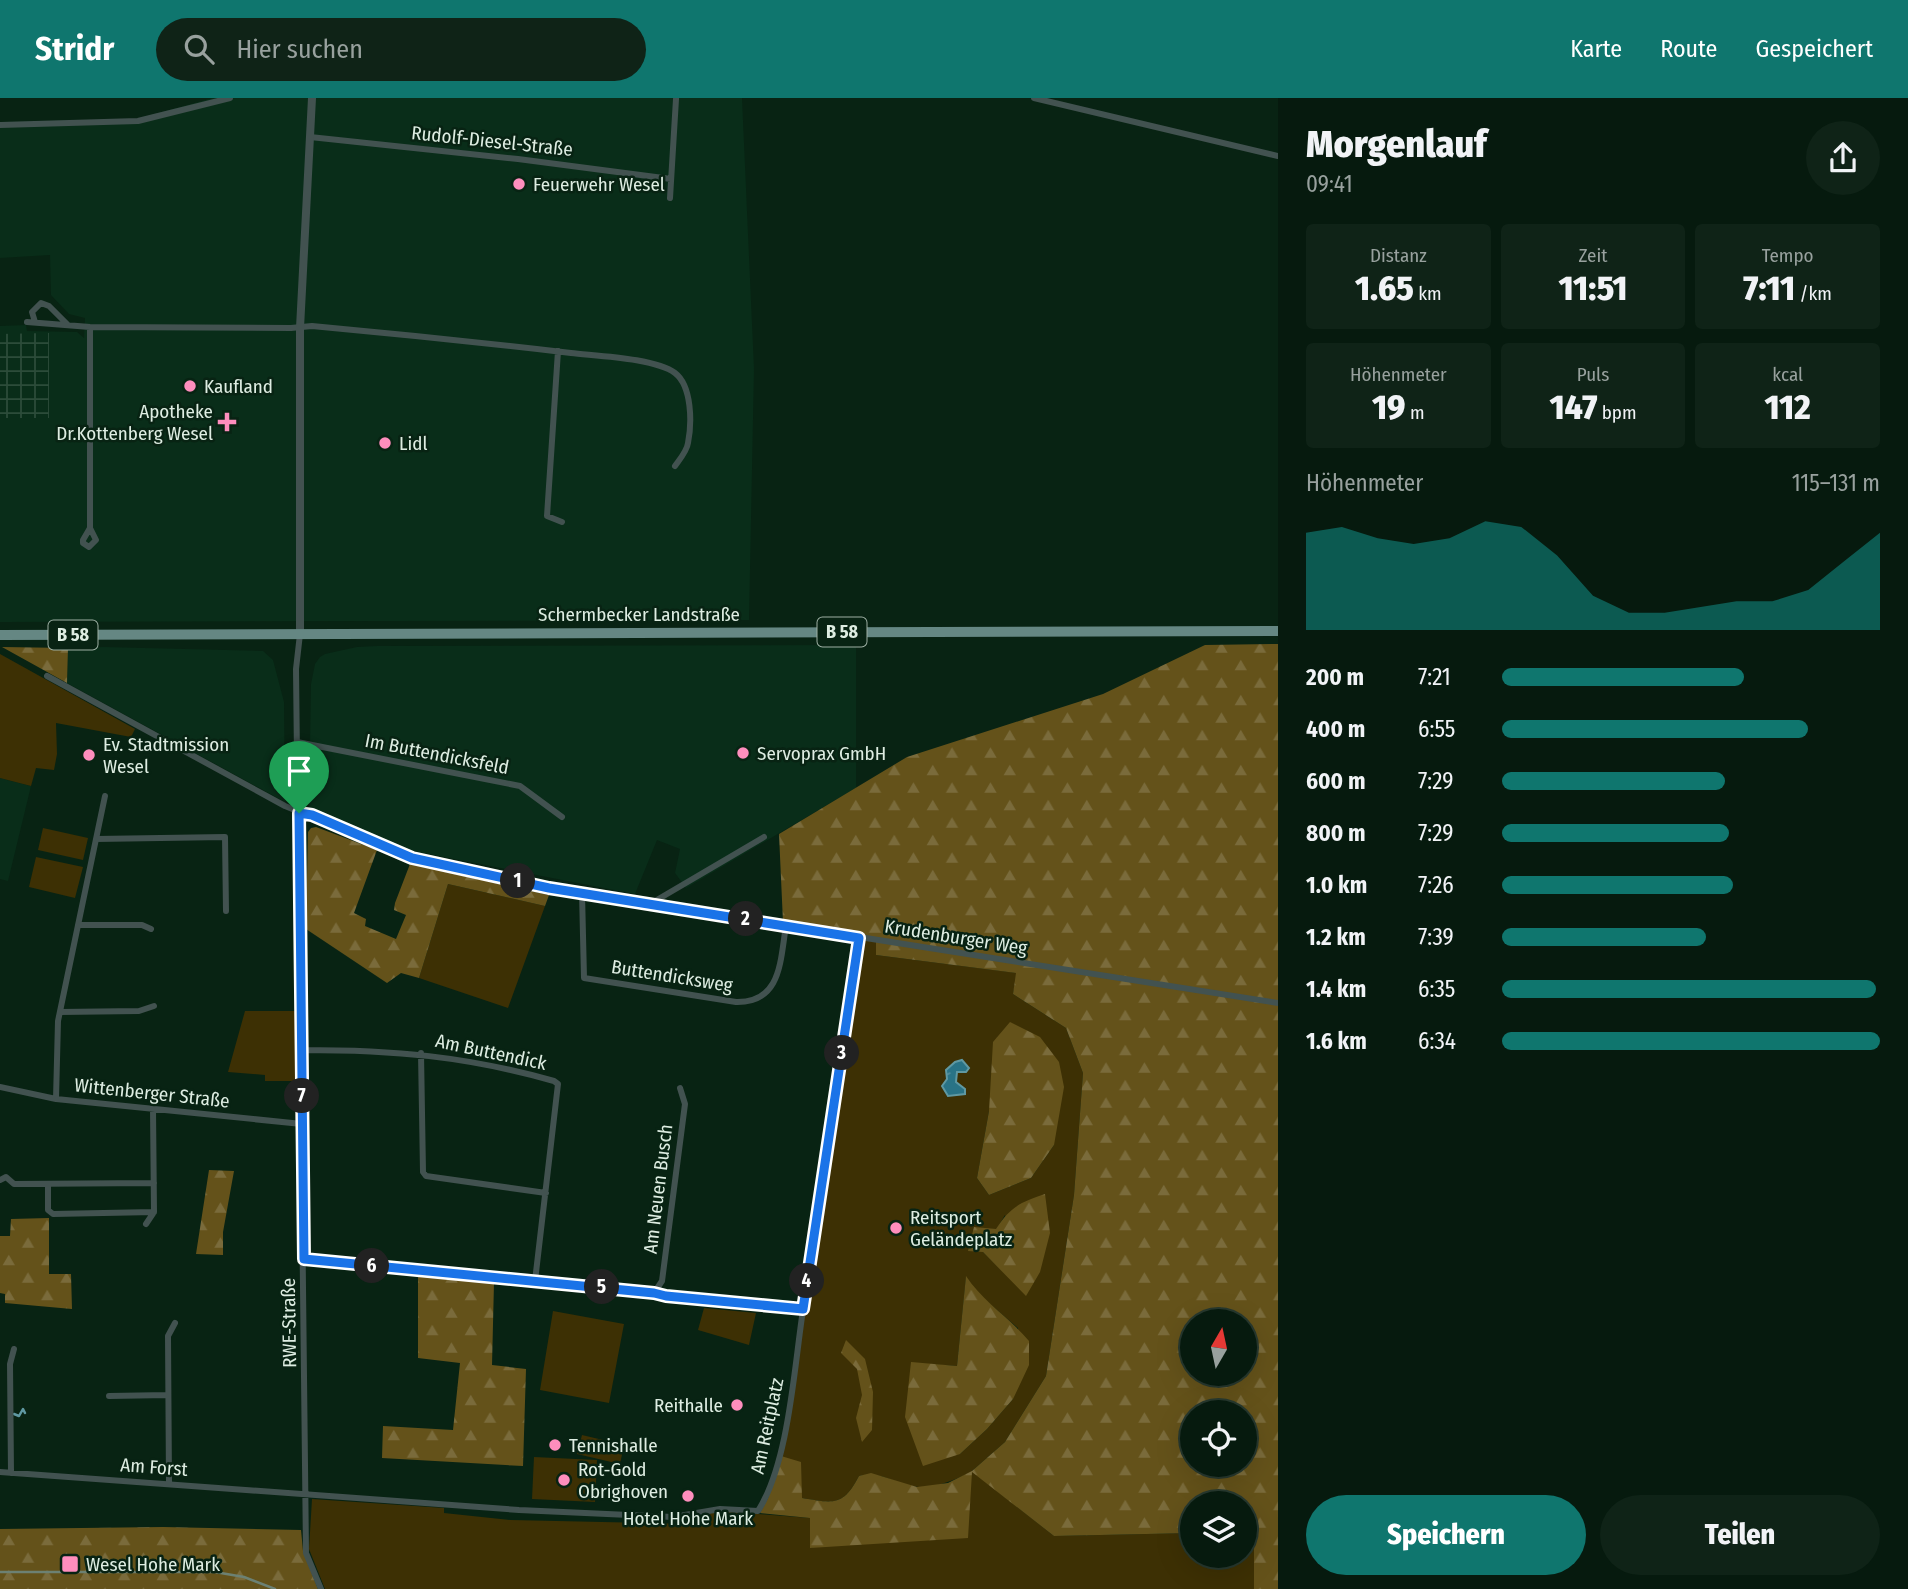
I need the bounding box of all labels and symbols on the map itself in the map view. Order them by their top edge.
street label: Rudolf-Diesel-Straße [410,121,574,161]
place label: Feuerwehr Wesel [533,173,665,196]
marker: Feuerwehr Wesel [511,176,527,192]
place label: Kaufland [204,375,273,398]
marker: Kaufland [182,378,198,394]
place label: Apotheke Dr.Kottenberg Wesel [56,400,213,445]
marker: Apotheke Dr.Kottenberg Wesel [219,414,235,430]
place label: Lidl [399,432,427,455]
marker: Lidl [377,435,393,451]
street label: Schermbecker Landstraße [538,603,740,626]
road number: B 58 [818,618,866,646]
road number: B 58 [48,620,98,650]
street label: Im Buttendicksfeld [363,729,511,779]
place label: Ev. Stadtmission Wesel [103,733,229,778]
pin [269,741,329,813]
place label: Servoprax GmbH [757,742,886,765]
marker: Servoprax GmbH [735,745,751,761]
marker: Ev. Stadtmission Wesel [81,747,97,763]
pin: 1 [500,864,536,898]
pin: 2 [728,902,764,936]
street label: Krudenburger Weg [883,914,1029,960]
street label: Buttendicksweg [610,955,734,997]
street label: Am Buttendick [433,1029,549,1075]
pin: 3 [824,1035,860,1070]
street label: Wittenberger Straße [73,1073,231,1113]
pin: 7 [284,1079,320,1114]
street label: Am Neuen Busch [639,1123,677,1255]
place label: Reitsport Geländeplatz [910,1206,1013,1251]
marker: Reitsport Geländeplatz [888,1220,904,1236]
pin: 6 [354,1248,390,1284]
pin: 4 [790,1264,824,1298]
pin: 5 [584,1270,620,1304]
street label: RWE-Straße [277,1278,301,1368]
north arrow [1180,1309,1256,1386]
street label: Am Reitplatz [746,1375,788,1476]
place label: Reithalle [654,1394,723,1417]
marker: Reithalle [729,1397,745,1413]
place label: Tennishalle [569,1434,658,1457]
marker: Tennishalle [547,1437,563,1453]
street label: Am Forst [120,1453,189,1481]
place label: Rot-Gold Obrighoven [578,1458,668,1503]
marker: Rot-Gold Obrighoven [556,1472,572,1488]
marker: Hotel Hohe Mark [680,1488,696,1504]
place label: Hotel Hohe Mark [623,1507,753,1530]
place label: Wesel Hohe Mark [86,1553,220,1576]
marker: Wesel Hohe Mark [60,1554,80,1574]

